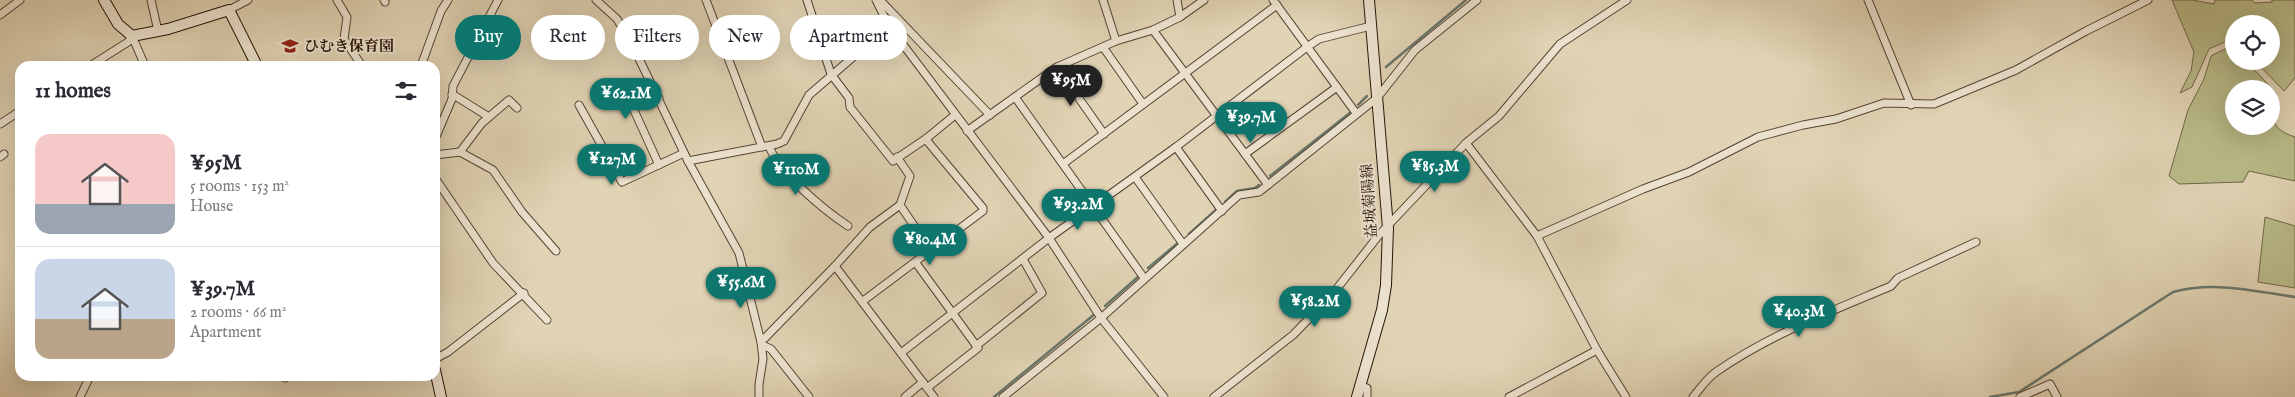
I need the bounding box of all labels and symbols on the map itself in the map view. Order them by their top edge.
school or university icon: ひむき保育園 [280,36,300,56]
place label: ひむき保育園 [304,37,394,56]
pin: ¥95M [1041,64,1101,107]
pin: ¥62.1M [585,78,667,120]
pin: ¥39.7M [1210,102,1292,144]
pin: ¥127M [577,144,647,186]
pin: ¥85.3M [1394,150,1476,193]
pin: ¥110M [761,154,831,196]
street label: 益城菊陽線 [1357,163,1382,239]
pin: ¥93.2M [1037,188,1119,231]
pin: ¥80.4M [889,224,971,266]
pin: ¥55.6M [700,266,782,309]
pin: ¥58.2M [1274,286,1356,328]
pin: ¥40.3M [1758,296,1840,338]

